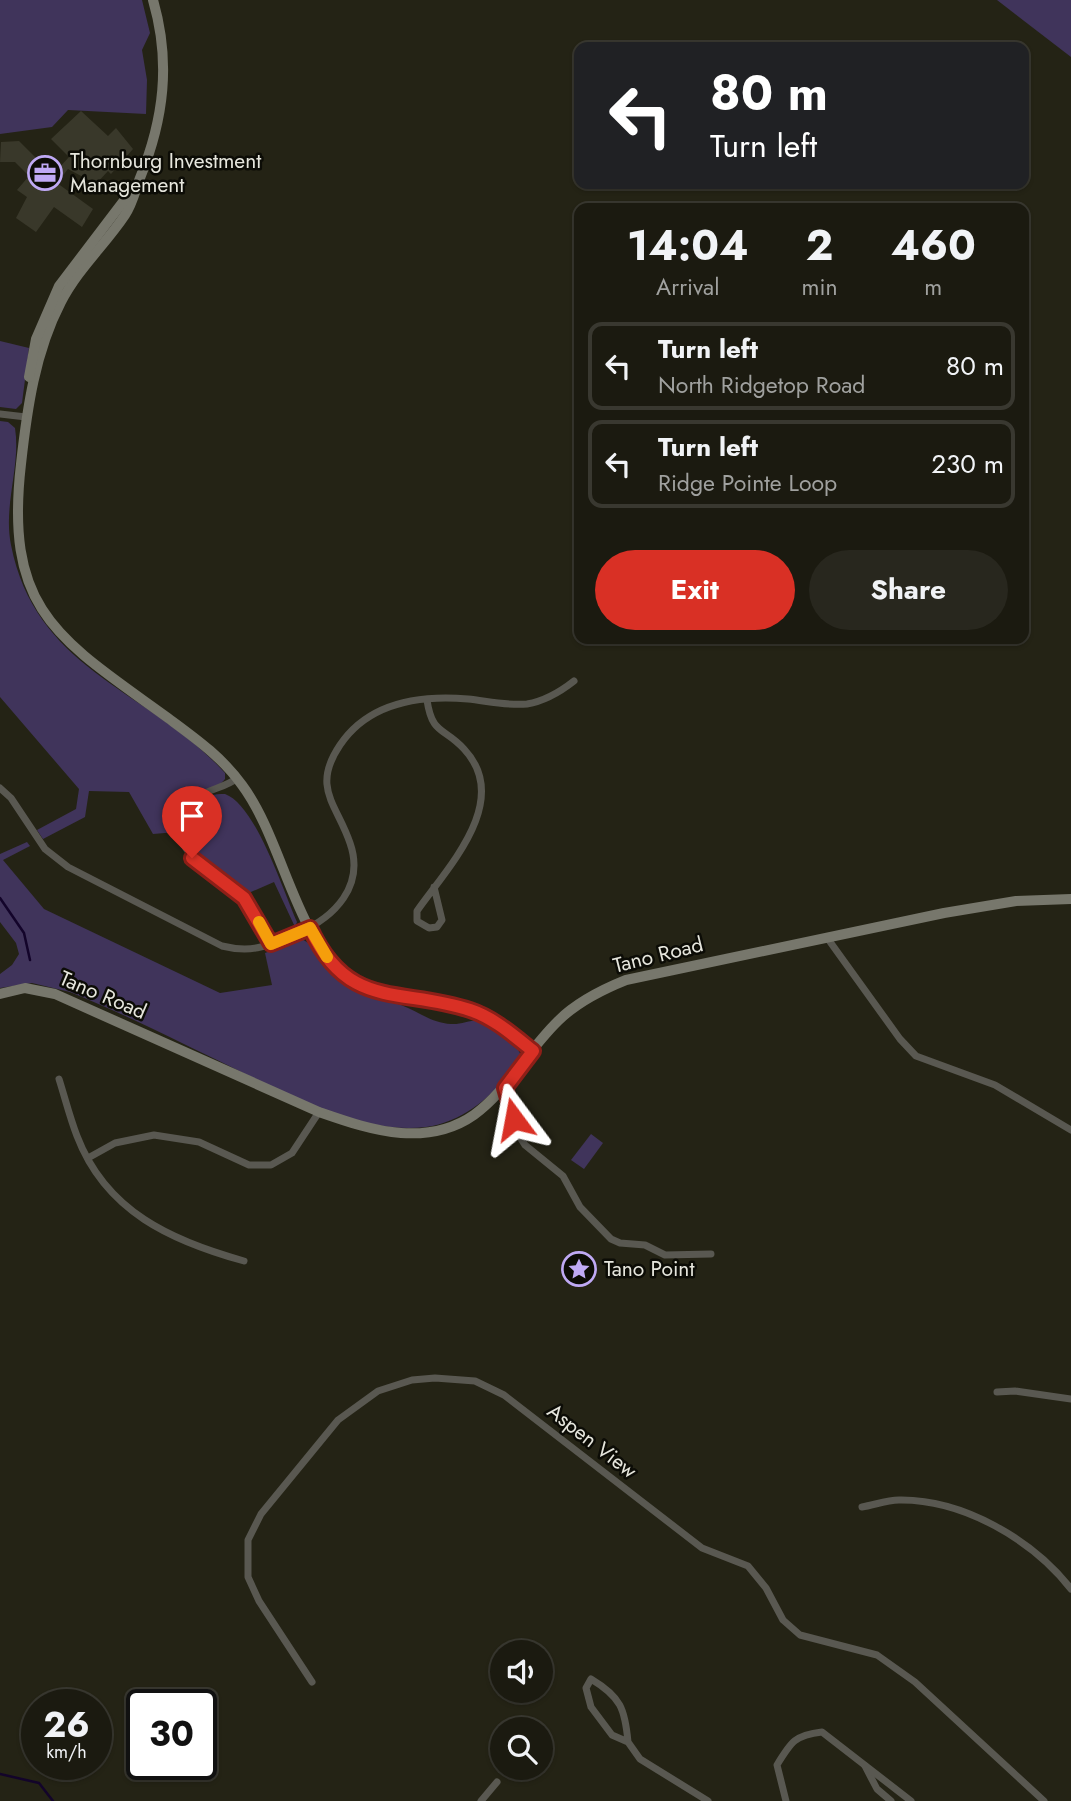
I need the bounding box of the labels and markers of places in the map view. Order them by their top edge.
place label: Thornburg Investment Management [70,146,261,200]
office icon: Thornburg Investment Management [26,154,64,192]
pin [162,786,222,858]
place icon: Tano Point [560,1250,598,1288]
place label: Tano Point [604,1254,694,1284]

